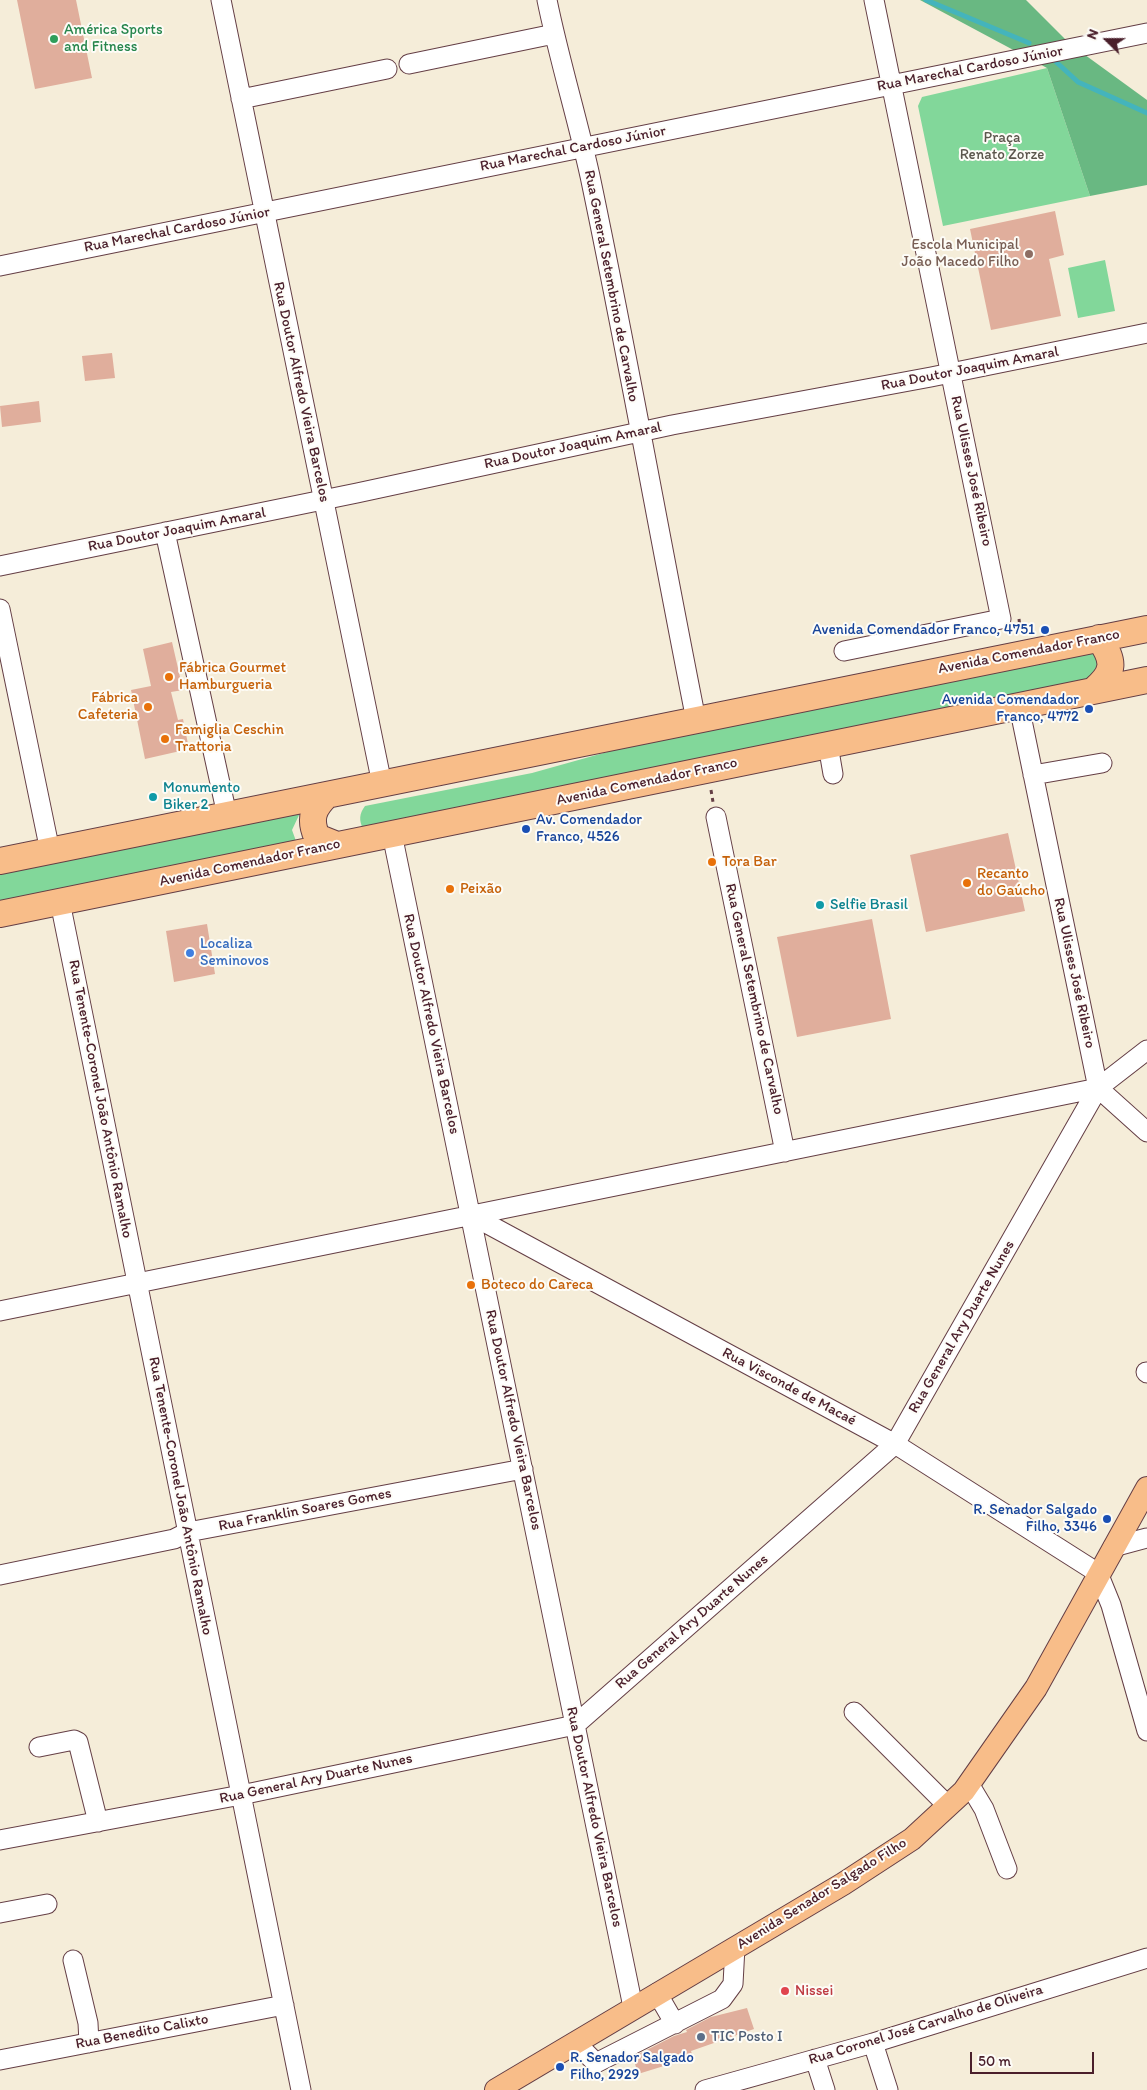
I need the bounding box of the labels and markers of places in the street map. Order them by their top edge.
place label: América Sports and Fitness [64,21,163,56]
marker: América Sports and Fitness [48,33,60,45]
place label: Escola Municipal João Macedo Filho [902,236,1019,271]
marker: Escola Municipal João Macedo Filho [1023,248,1035,260]
place label: Avenida Comendador Franco, 4751 [812,621,1035,639]
marker: Avenida Comendador Franco, 4751 [1039,624,1051,636]
place label: Fábrica Gourmet Hamburgueria [179,659,286,694]
marker: Fábrica Gourmet Hamburgueria [163,671,175,683]
place label: Fábrica Cafeteria [78,689,138,724]
place label: Avenida Comendador Franco, 4772 [942,691,1079,726]
marker: Fábrica Cafeteria [142,701,154,713]
marker: Avenida Comendador Franco, 4772 [1083,703,1095,715]
place label: Famiglia Ceschin Trattoria [175,721,284,756]
marker: Famiglia Ceschin Trattoria [159,733,171,745]
place label: Monumento Biker 2 [163,779,240,814]
marker: Monumento Biker 2 [147,791,159,803]
place label: Av. Comendador Franco, 4526 [536,811,642,846]
marker: Av. Comendador Franco, 4526 [520,823,532,835]
place label: Tora Bar [722,853,777,871]
marker: Tora Bar [706,856,718,868]
place label: Recanto do Gaúcho [977,865,1045,900]
marker: Recanto do Gaúcho [961,877,973,889]
place label: Peixão [460,880,502,898]
marker: Peixão [444,883,456,895]
place label: Selfie Brasil [830,896,908,914]
marker: Selfie Brasil [814,899,826,911]
place label: Localiza Seminovos [200,935,269,970]
marker: Localiza Seminovos [184,947,196,959]
place label: Boteco do Careca [481,1276,593,1294]
marker: Boteco do Careca [465,1279,477,1291]
place label: R. Senador Salgado Filho, 3346 [973,1501,1097,1536]
marker: R. Senador Salgado Filho, 3346 [1101,1513,1113,1525]
place label: Nissei [795,1982,833,2000]
marker: Nissei [779,1985,791,1997]
place label: TIC Posto I [711,2028,783,2046]
marker: TIC Posto I [695,2031,707,2043]
place label: R. Senador Salgado Filho, 2929 [570,2049,694,2084]
marker: R. Senador Salgado Filho, 2929 [554,2061,566,2073]

